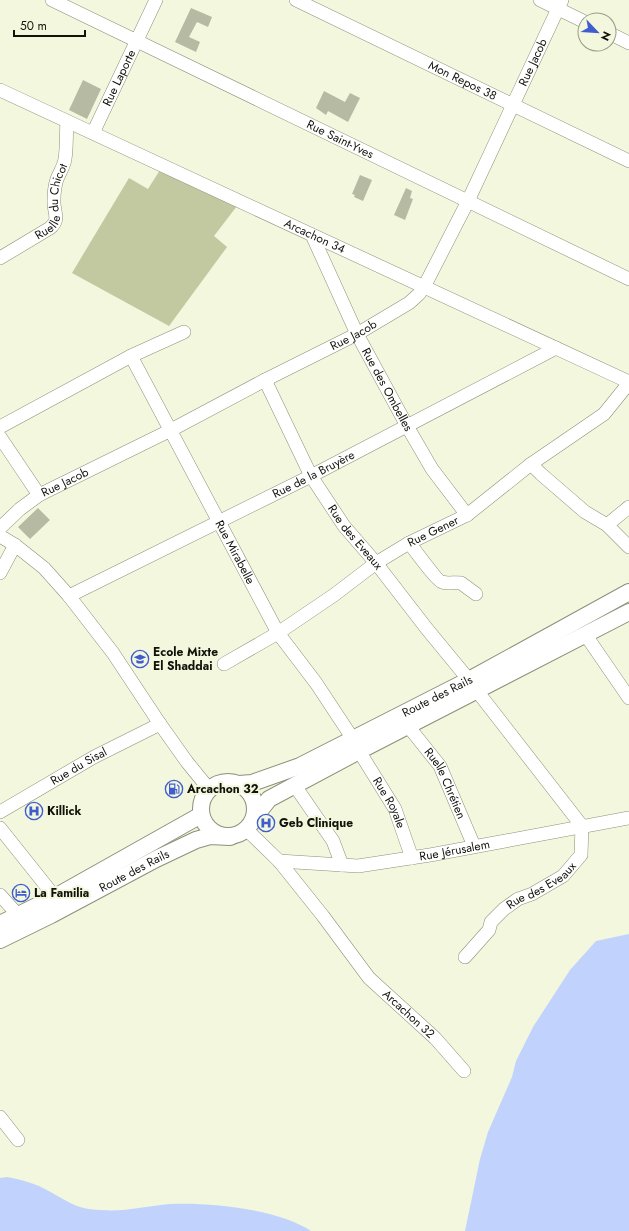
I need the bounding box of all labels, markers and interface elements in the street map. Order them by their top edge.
scale bar [14,12,85,38]
north arrow [577,12,617,52]
text: 50 m [20,17,47,35]
text: N [597,29,615,44]
street label: Rue Jacob [514,35,552,89]
street label: Rue Laporte [98,47,140,109]
street label: Mon Repos 38 [425,56,500,105]
street label: Rue Saint-Yves [304,115,377,163]
street label: Ruelle du Chicot [31,161,72,244]
street label: Arcachon 34 [281,214,348,258]
street label: Rue Jacob [327,315,380,355]
street label: Rue des Ombelles [357,345,417,435]
street label: Rue de la Bruyère [269,446,358,503]
street label: Rue Jacob [38,463,92,502]
street label: Rue des Eveaux [323,501,388,574]
street label: Rue Gener [404,511,462,551]
street label: Rue Mirabelle [211,517,260,587]
place label: Ecole Mixte El Shaddai [153,643,218,675]
school or university icon: Ecole Mixte El Shaddai [130,649,150,669]
street label: Route des Rails [399,671,476,722]
street label: Rue du Sisal [47,743,110,790]
street label: Ruelle Chrétien [420,744,470,822]
street label: Rue Royale [368,773,410,831]
fuel station icon: Arcachon 32 [164,779,184,799]
place label: Arcachon 32 [186,780,259,798]
hospital icon: Killick [24,801,44,821]
place label: Killick [47,802,81,820]
hospital icon: Geb Clinique [256,813,276,833]
place label: Geb Clinique [279,814,353,832]
street label: Rue Jérusalem [418,835,491,866]
street label: Route des Rails [96,845,172,897]
street label: Rue des Eveaux [502,857,581,914]
hotel icon: La Familia [11,883,31,903]
place label: La Familia [34,884,89,902]
street label: Arcachon 32 [378,985,439,1043]

